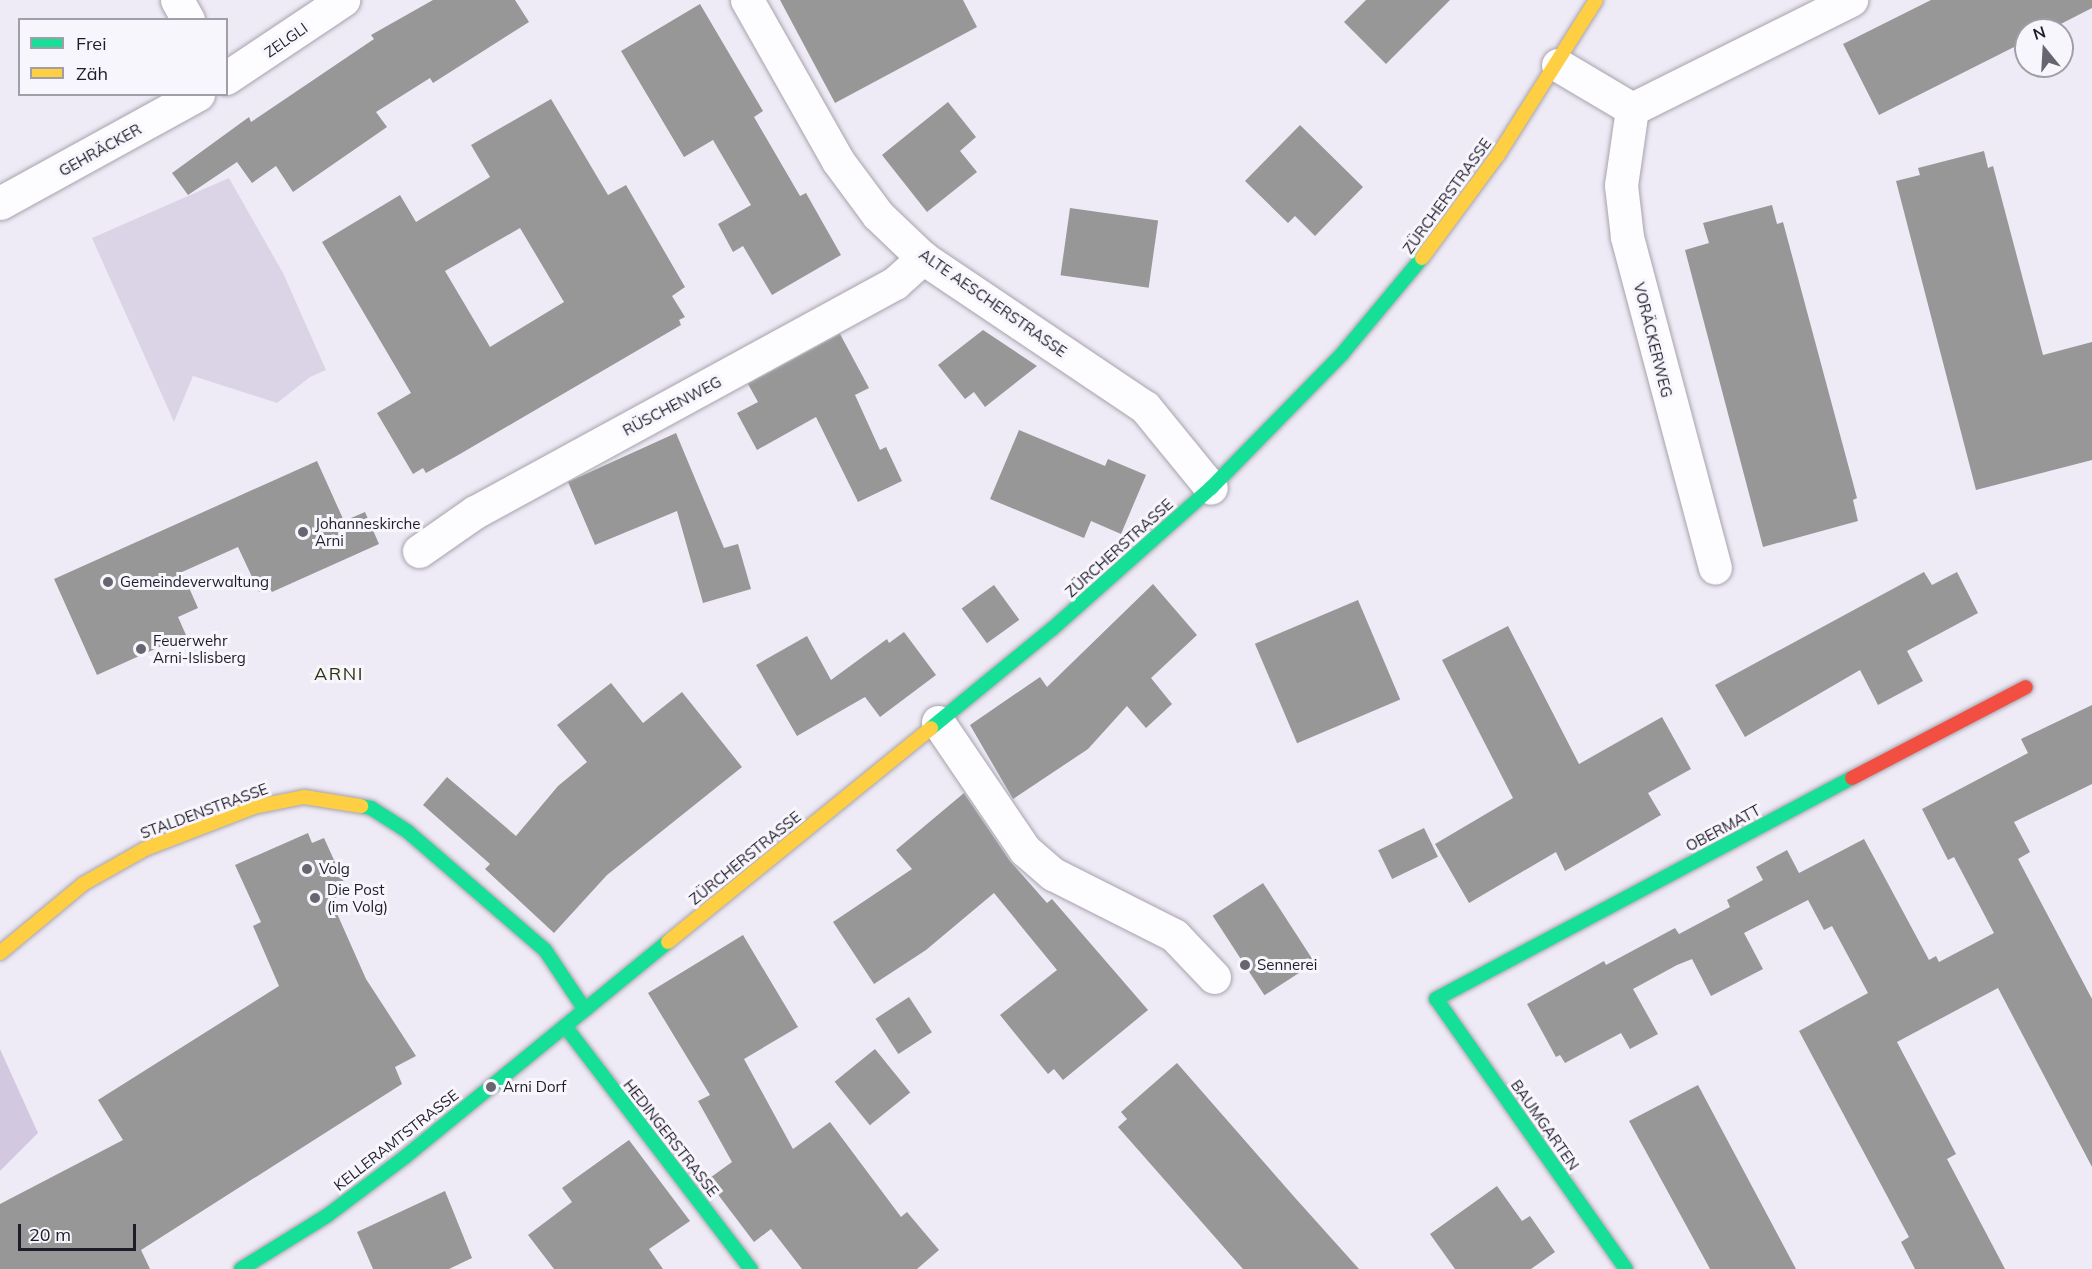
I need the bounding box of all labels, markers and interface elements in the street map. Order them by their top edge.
legend [18,18,228,96]
north arrow [2014,18,2074,78]
street label: ZELGLI [261,19,311,61]
text: N [2030,21,2048,44]
text: Frei [76,32,106,55]
text: Zäh [76,62,108,85]
street label: GEHRÄCKER [56,120,144,180]
street label: ZÜRCHERSTRASSE [1399,135,1495,257]
street label: ALTE AESCHERSTRASSE [916,245,1070,361]
street label: VORÄCKERWEG [1630,281,1676,399]
street label: RÜSCHENWEG [620,372,724,440]
street label: ZÜRCHERSTRASSE [1062,495,1176,601]
place label: Johanneskirche Arni [315,514,420,549]
marker: Johanneskirche Arni [296,525,310,539]
place label: Gemeindeverwaltung [120,573,269,591]
marker: Gemeindeverwaltung [101,575,115,589]
place label: Feuerwehr Arni-Islisberg [153,631,246,666]
marker: Feuerwehr Arni-Islisberg [134,642,148,656]
district label: ARNI [314,663,364,685]
street label: STALDENSTRASSE [138,780,270,842]
street label: OBERMATT [1683,801,1763,855]
street label: ZÜRCHERSTRASSE [686,808,804,908]
place label: Volg [319,860,350,878]
marker: Volg [300,862,314,876]
place label: Die Post (im Volg) [327,880,388,915]
marker: Die Post (im Volg) [308,891,322,905]
place label: Sennerei [1257,956,1317,974]
marker: Sennerei [1238,958,1252,972]
street label: HEDINGERSTRASSE [620,1076,722,1200]
street label: BAUMGARTEN [1507,1076,1583,1174]
place label: Arni Dorf [503,1078,566,1096]
marker: Arni Dorf [484,1080,498,1094]
street label: KELLERAMTSTRASSE [330,1086,462,1194]
scale bar [21,1212,140,1250]
text: 20 m [29,1223,71,1246]

